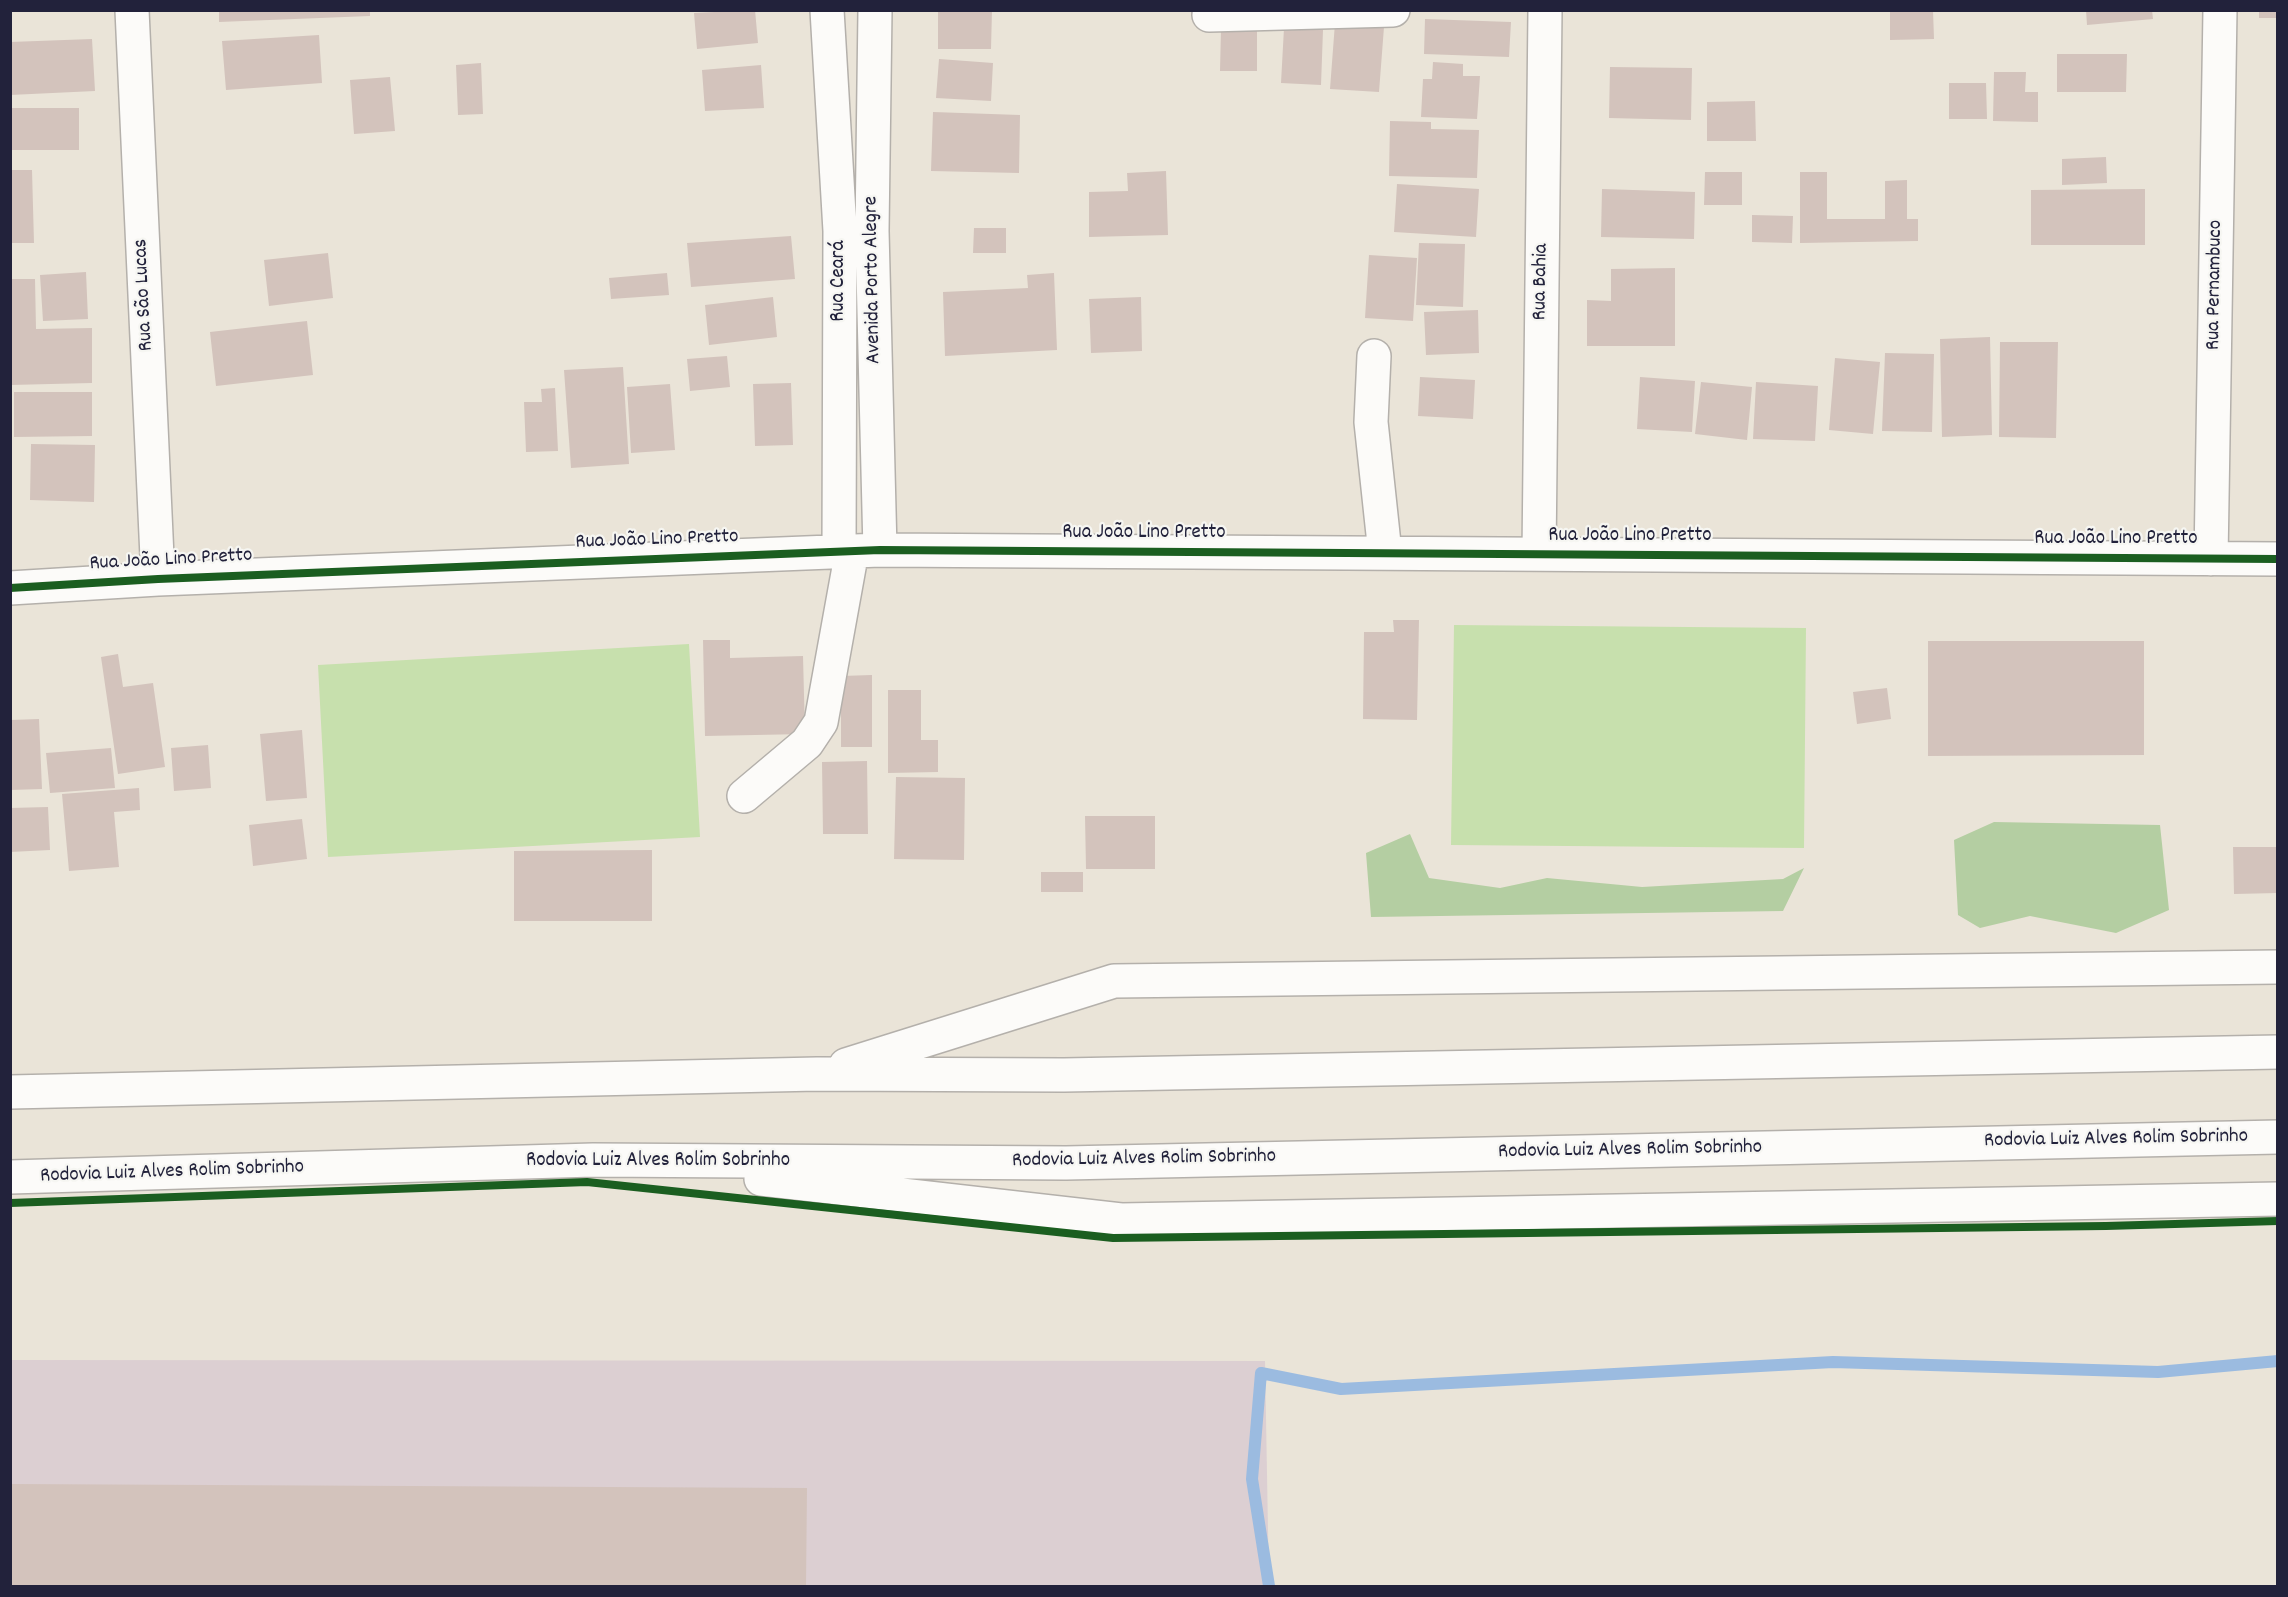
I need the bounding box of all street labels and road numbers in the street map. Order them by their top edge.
street label: Avenida Porto Alegre [860,196,888,364]
street label: Rua Pernambuco [2202,220,2230,350]
street label: Rua São Lucas [129,238,161,352]
street label: Rua Ceará [827,240,853,322]
street label: Rua Bahia [1529,243,1555,321]
street label: Rua João Lino Pretto [1062,521,1226,547]
street label: Rua João Lino Pretto [1548,524,1712,550]
street label: Rua João Lino Pretto [575,526,739,556]
street label: Rua João Lino Pretto [2034,527,2198,553]
street label: Rua João Lino Pretto [89,544,253,578]
street label: Rodovia Luiz Alves Rolim Sobrinho [1984,1125,2248,1155]
street label: Rodovia Luiz Alves Rolim Sobrinho [1498,1136,1762,1166]
street label: Rodovia Luiz Alves Rolim Sobrinho [1012,1145,1276,1175]
street label: Rodovia Luiz Alves Rolim Sobrinho [526,1149,790,1175]
street label: Rodovia Luiz Alves Rolim Sobrinho [40,1156,304,1190]

